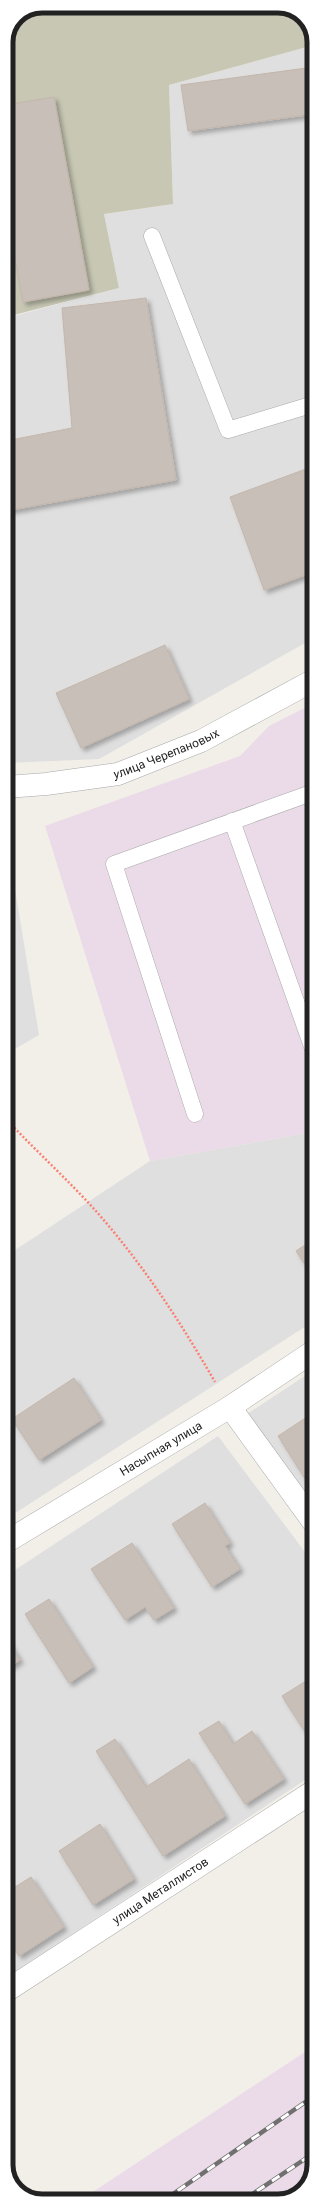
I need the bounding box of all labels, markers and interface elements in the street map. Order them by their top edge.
street label: улица Черепановых [113,726,221,782]
street label: Насыпная улица [117,1418,205,1479]
street label: улица Металлистов [110,1855,211,1927]

